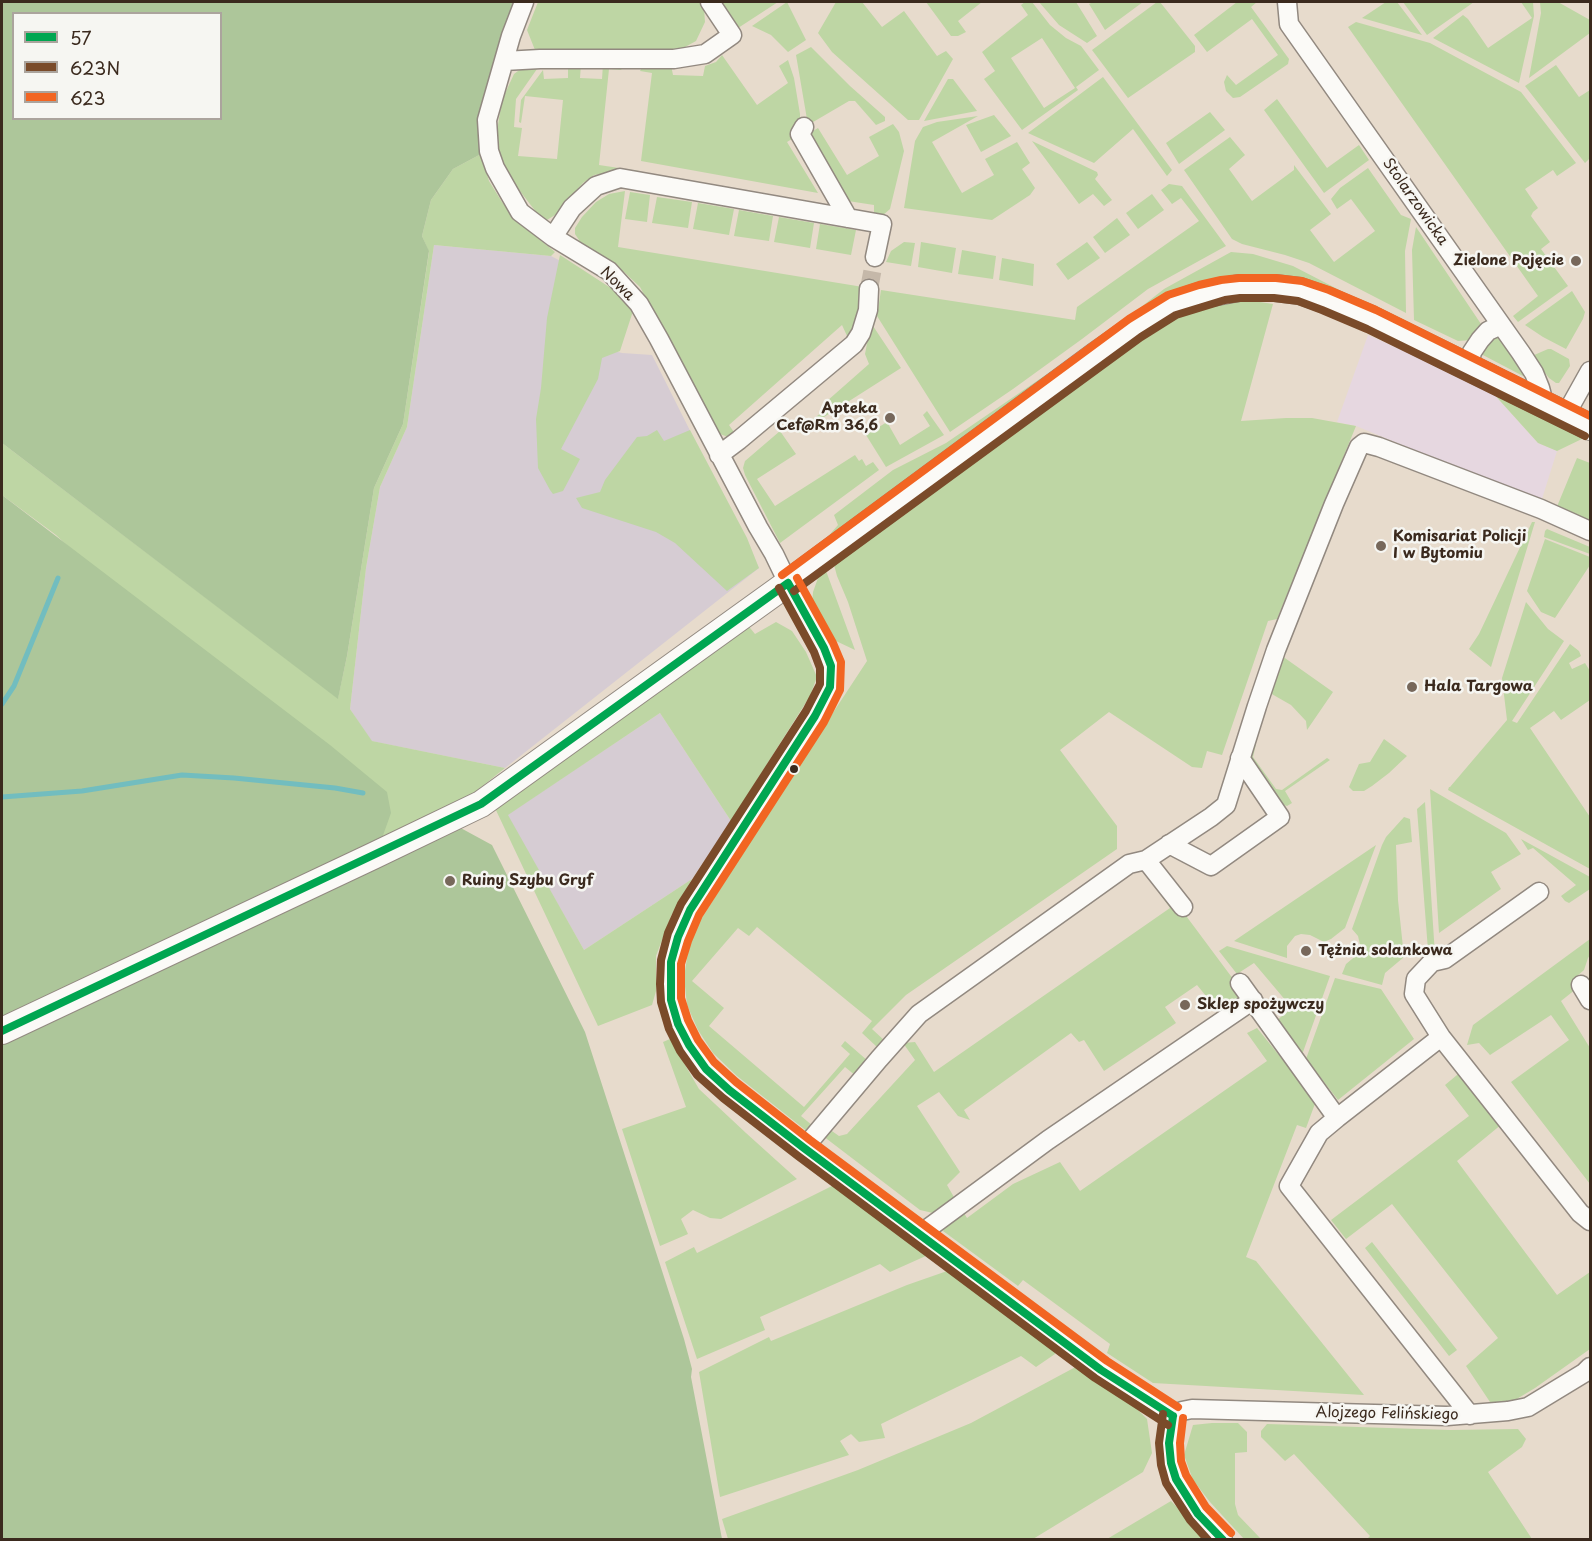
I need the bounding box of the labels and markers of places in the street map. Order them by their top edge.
place label: Zielone Pojęcie [1453,252,1564,270]
marker: Zielone Pojęcie [1569,254,1583,268]
place label: Apteka Cef@Rm 36,6 [776,400,878,435]
marker: Apteka Cef@Rm 36,6 [883,411,897,425]
place label: Komisariat Policji I w Bytomiu [1393,528,1526,563]
marker: Komisariat Policji I w Bytomiu [1374,539,1388,553]
place label: Hala Targowa [1424,678,1533,696]
marker: Hala Targowa [1405,680,1419,694]
unlabelled marker [788,763,800,775]
place label: Ruiny Szybu Gryf [462,872,593,890]
marker: Ruiny Szybu Gryf [443,874,457,888]
place label: Tężnia solankowa [1318,942,1453,960]
marker: Tężnia solankowa [1299,944,1313,958]
place label: Sklep spożywczy [1197,996,1324,1014]
marker: Sklep spożywczy [1178,998,1192,1012]

